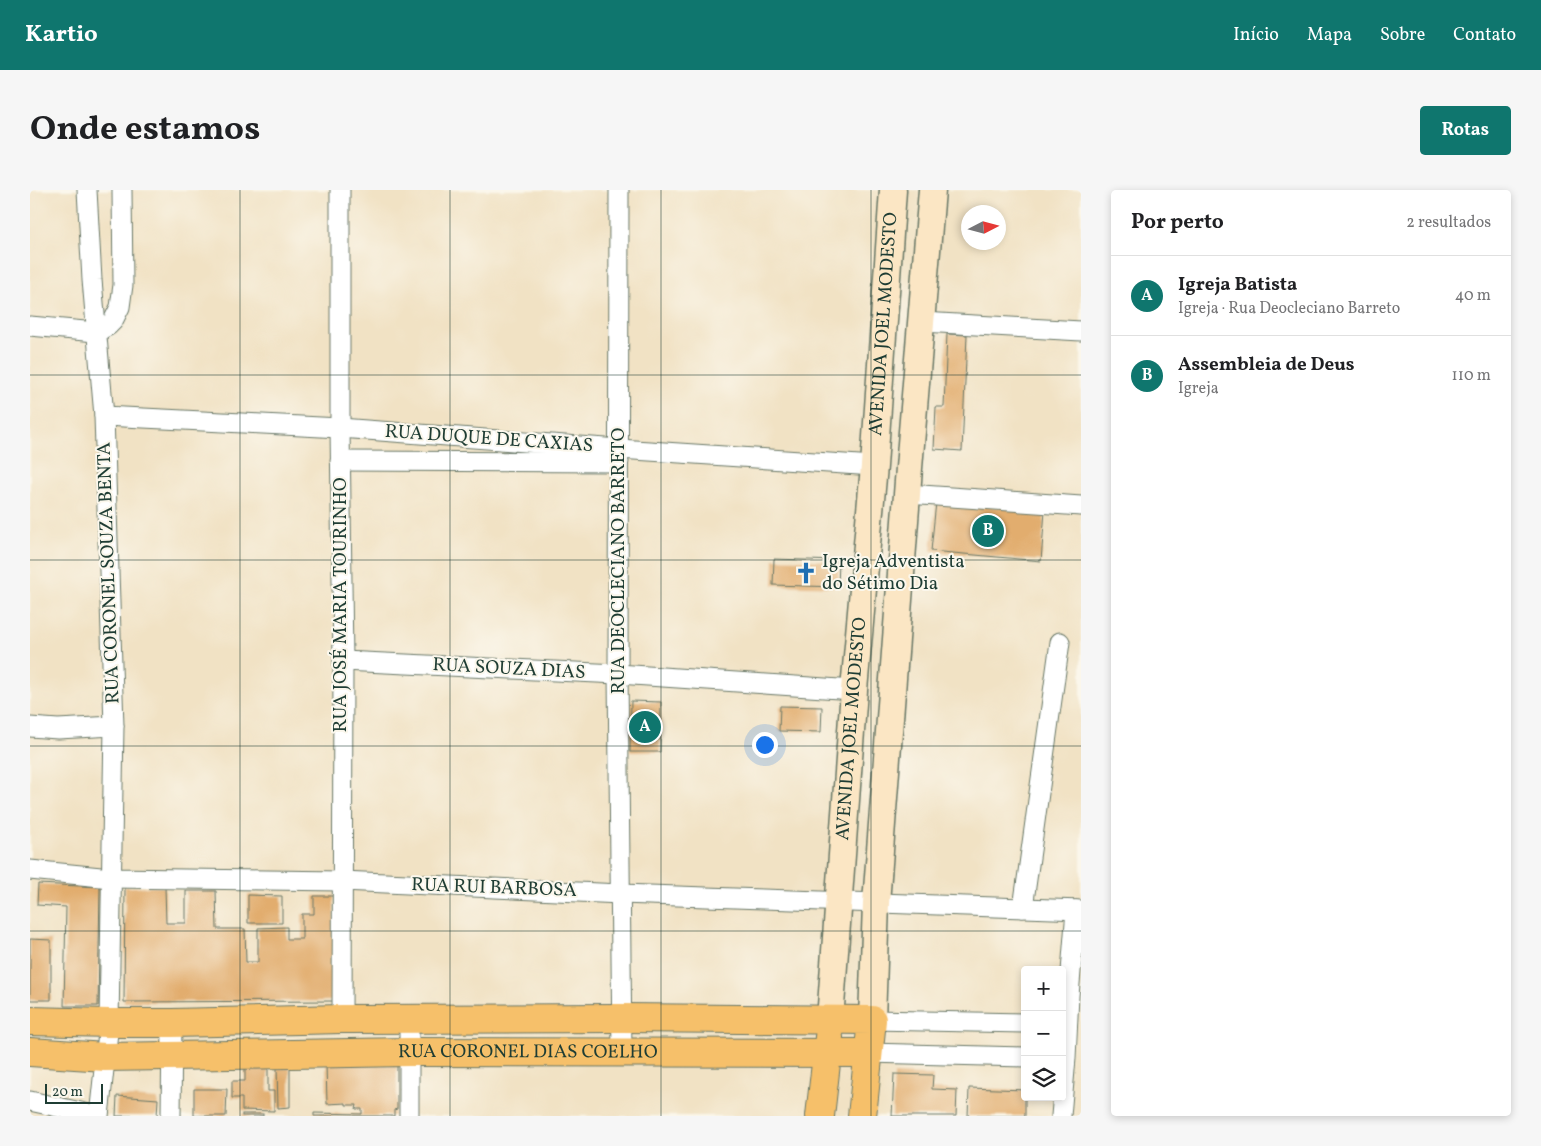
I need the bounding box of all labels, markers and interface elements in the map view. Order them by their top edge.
text: Kartio [25,18,98,52]
text: Início [1233,23,1279,48]
text: Mapa [1307,23,1352,48]
text: Sobre [1380,23,1425,48]
text: Contato [1453,23,1516,48]
text: Onde estamos [30,106,260,154]
button: Rotas [1420,106,1511,155]
north arrow [961,205,1006,250]
text: Por perto [1131,208,1224,237]
street label: AVENIDA JOEL MODESTO [863,211,904,437]
text: 2 resultados [1406,212,1491,234]
text: Igreja Batista [1178,272,1297,298]
text: A [1141,285,1153,307]
text: 40 m [1455,285,1491,307]
text: Igreja · Rua Deocleciano Barreto [1178,298,1400,320]
text: Assembleia de Deus [1178,352,1355,378]
text: B [1142,365,1152,387]
text: 110 m [1452,365,1491,387]
text: Igreja [1178,378,1219,400]
street label: RUA DUQUE DE CAXIAS [384,419,594,459]
street label: RUA DEOCLECIANO BARRETO [606,428,632,694]
street label: RUA CORONEL SOUZA BENTA [91,442,127,704]
street label: RUA JOSÉ MARIA TOURINHO [328,477,354,733]
pin: B [972,512,1004,550]
place label: Igreja Adventista do Sétimo Dia [822,549,965,597]
church icon: Igreja Adventista do Sétimo Dia [793,560,819,586]
street label: AVENIDA JOEL MODESTO [830,616,873,841]
street label: RUA SOUZA DIAS [432,652,586,686]
pin: A [629,708,661,746]
your location [752,732,778,758]
street label: RUA RUI BARBOSA [411,872,577,904]
map controls [1021,966,1066,1101]
button: + [1021,966,1066,1011]
button: − [1021,1011,1066,1056]
street label: RUA CORONEL DIAS COELHO [398,1039,658,1066]
button: layers [1021,1056,1066,1101]
scale bar [45,1081,102,1104]
text: 20 m [52,1083,83,1102]

